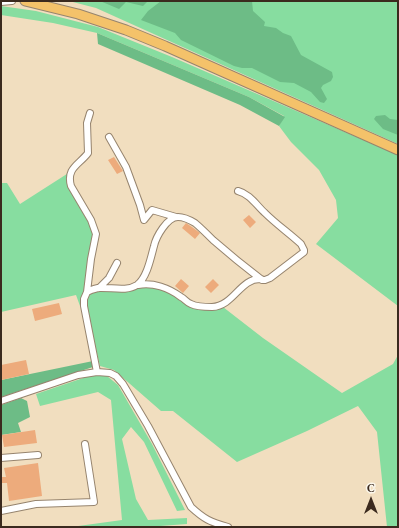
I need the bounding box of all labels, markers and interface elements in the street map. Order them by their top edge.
north arrow [351,480,391,520]
text: С [367,481,375,495]

